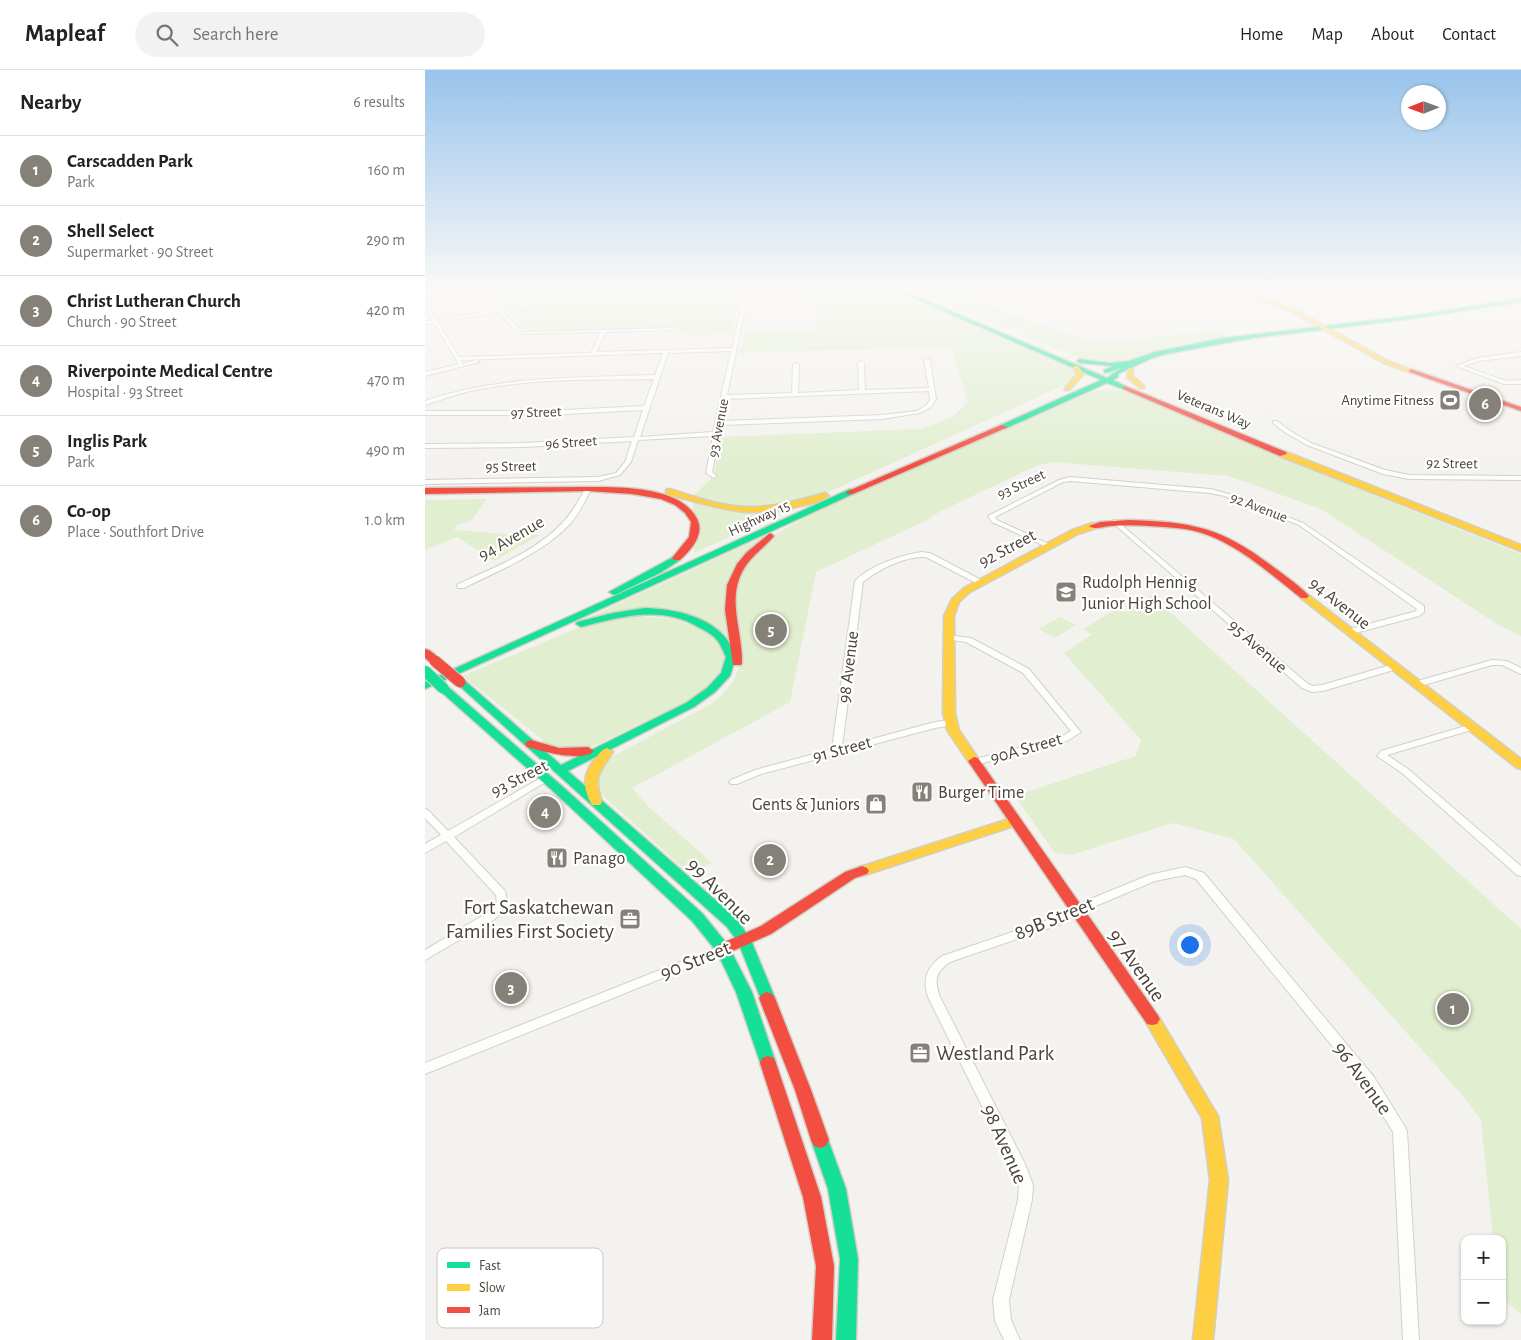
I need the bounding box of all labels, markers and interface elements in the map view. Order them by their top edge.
search box [135,12,485,57]
icon: search [153,21,181,49]
text: Mapleaf [25,22,105,46]
text: Search here [193,25,279,44]
text: Home [1240,26,1283,44]
text: Map [1311,26,1343,44]
text: About [1371,26,1414,44]
text: Contact [1442,26,1496,44]
north arrow [1401,85,1446,130]
text: Nearby [20,92,81,113]
text: 6 results [353,94,405,110]
text: Carscadden Park [67,152,193,171]
text: 1 [33,162,39,178]
text: 160 m [368,162,405,178]
text: Park [67,174,95,190]
text: Shell Select [67,222,154,241]
text: 2 [32,232,40,248]
text: 290 m [366,232,405,248]
text: Supermarket · 90 Street [67,244,213,260]
text: Christ Lutheran Church [67,292,241,311]
text: 3 [33,302,39,318]
text: 420 m [366,302,405,318]
text: Church · 90 Street [67,314,177,330]
text: Riverpointe Medical Centre [67,362,273,381]
text: 4 [32,372,40,388]
text: 470 m [367,372,405,388]
text: Hospital · 93 Street [67,384,183,400]
pin: 6 [1469,385,1501,423]
street label: Veterans Way [1174,387,1254,432]
sports icon: Anytime Fitness [1438,388,1462,412]
place label: Anytime Fitness [1341,393,1434,408]
street label: 93 Avenue [705,397,732,459]
street label: 97 Street [510,404,562,421]
text: Inglis Park [67,432,147,451]
street label: 96 Street [545,433,598,452]
text: 5 [33,442,39,458]
text: 490 m [366,442,405,458]
text: Park [67,454,95,470]
street label: 92 Street [1426,456,1478,471]
street label: 95 Street [485,459,537,474]
street label: 93 Street [995,467,1048,502]
street label: 92 Avenue [1228,490,1290,525]
street label: Highway 15 [726,498,792,539]
text: Co-op [67,502,111,521]
text: 6 [32,512,40,528]
text: 1.0 km [365,512,405,528]
street label: 94 Avenue [476,513,547,565]
text: Place · Southfort Drive [67,524,204,540]
street label: 92 Street [976,526,1039,571]
place label: Rudolph Hennig Junior High School [1082,574,1212,613]
street label: 94 Avenue [1305,574,1374,633]
school or university icon: Rudolph Hennig Junior High School [1054,580,1078,604]
pin: 5 [755,611,787,649]
street label: 95 Avenue [1224,617,1290,677]
street label: 98 Avenue [836,630,862,704]
street label: 90A Street [988,730,1064,768]
street label: 91 Street [811,733,874,766]
street label: 93 Street [488,757,551,801]
restaurant icon: Burger Time [910,780,934,804]
place label: Burger Time [938,784,1024,802]
shop icon: Gents & Juniors [864,792,888,816]
pin: 4 [529,793,561,831]
place label: Gents & Juniors [752,796,860,814]
pin: 2 [754,841,786,879]
restaurant icon: Panago [545,846,569,870]
place label: Panago [573,850,625,868]
street label: 99 Avenue [682,854,757,929]
street label: 89B Street [1011,893,1097,944]
place label: Fort Saskatchewan Families First Society [446,897,614,942]
office icon: Fort Saskatchewan Families First Society [618,907,642,931]
street label: 97 Avenue [1104,925,1169,1005]
your location [1177,932,1203,958]
street label: 90 Street [657,937,734,984]
pin: 3 [495,969,527,1007]
pin: 1 [1437,990,1469,1028]
street label: 96 Avenue [1329,1038,1396,1119]
office icon: Westland Park [908,1041,932,1065]
place label: Westland Park [936,1043,1055,1064]
street label: 98 Avenue [978,1101,1031,1187]
map controls [1461,1235,1506,1325]
button: + [1461,1235,1506,1280]
legend [437,1248,603,1328]
text: Fast [479,1259,501,1273]
button: − [1461,1280,1506,1325]
text: Slow [479,1281,506,1295]
text: Jam [479,1304,501,1318]

